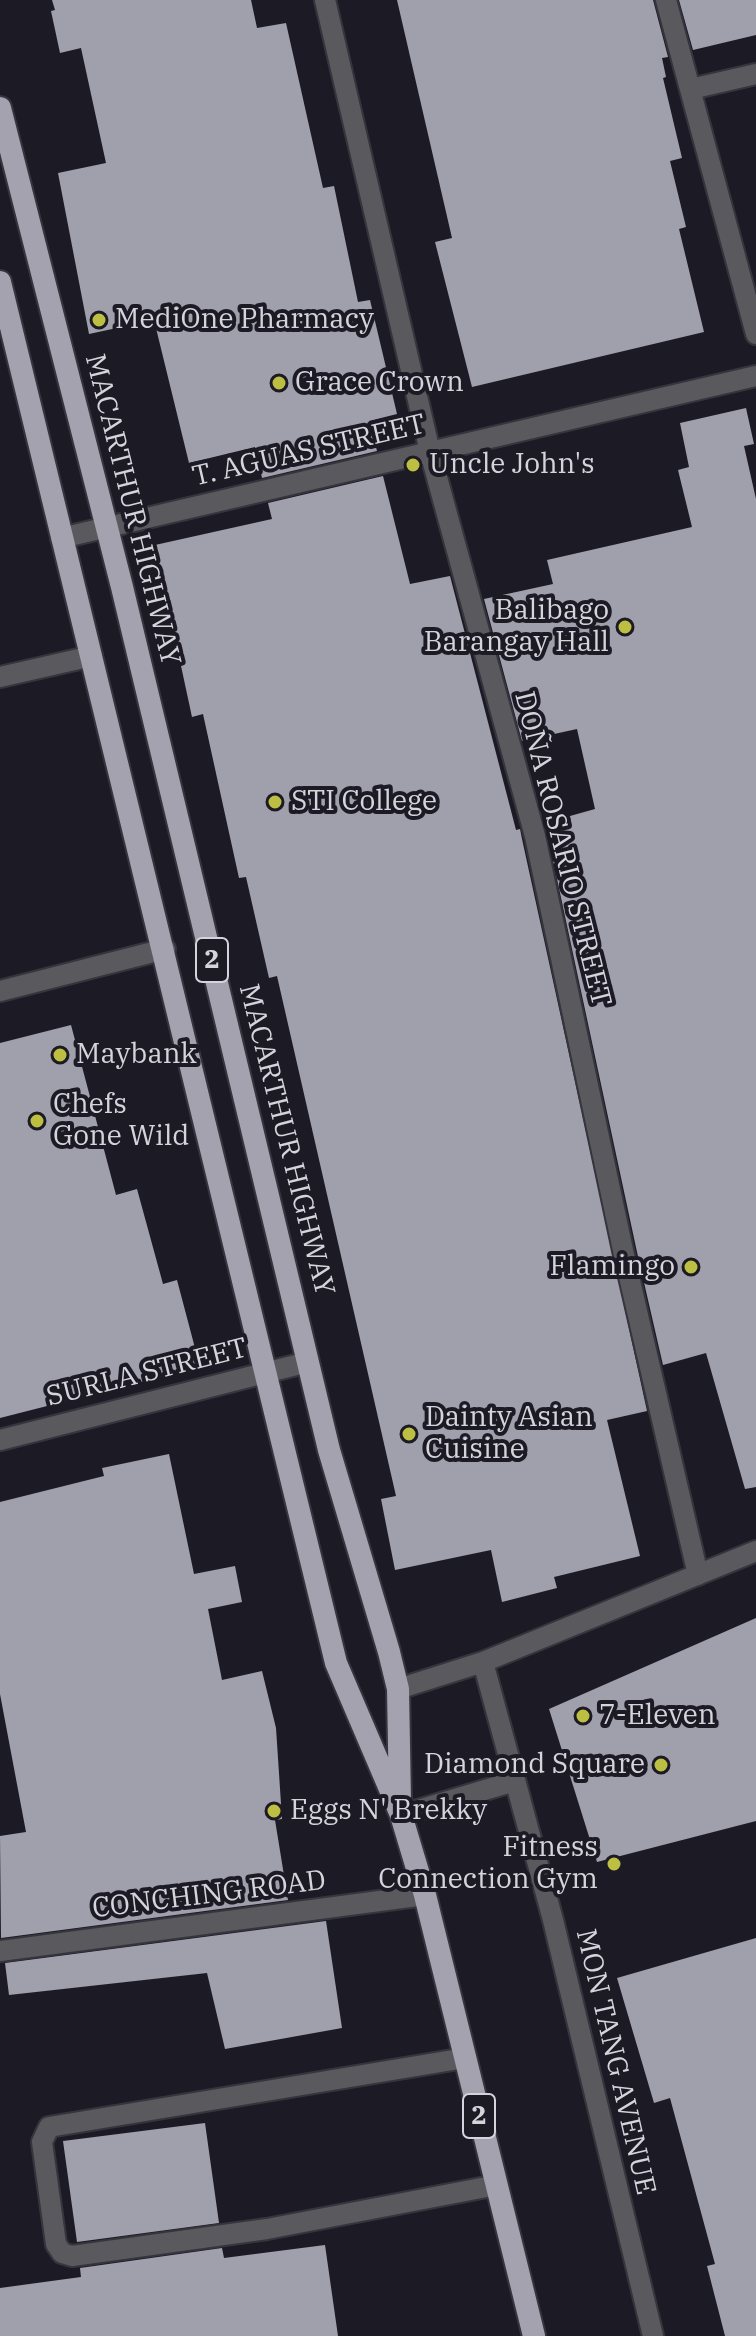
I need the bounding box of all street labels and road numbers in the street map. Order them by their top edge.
street label: MACARTHUR HIGHWAY [77,351,187,669]
street label: T. AGUAS STREET [189,408,429,494]
street label: DOÑA ROSARIO STREET [507,688,617,1010]
road number: 2 [196,938,228,982]
street label: MACARTHUR HIGHWAY [231,981,341,1299]
street label: SURLA STREET [43,1332,251,1414]
street label: CONCHING ROAD [90,1864,328,1926]
street label: MON TANG AVENUE [568,1926,662,2198]
road number: 2 [463,2094,495,2138]

